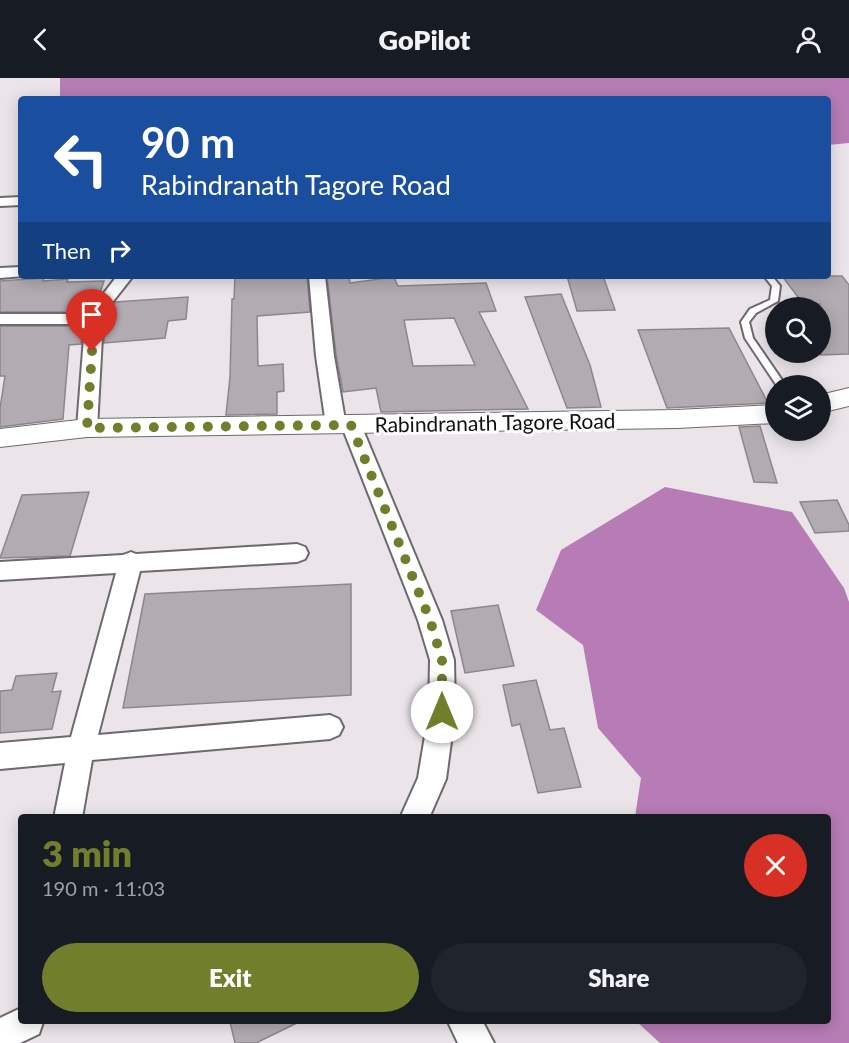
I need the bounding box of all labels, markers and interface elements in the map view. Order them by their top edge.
icon: back [24,23,57,56]
text: GoPilot [379,23,470,56]
icon: person [792,23,825,56]
text: 90 m [141,117,235,167]
icon: left [42,120,120,198]
text: Rabindranath Tagore Road [141,168,451,201]
icon: right [103,234,136,267]
text: Then [42,237,91,264]
pin [66,289,117,351]
map controls [765,297,831,441]
button: search [765,297,831,363]
icon: arrive [75,298,108,331]
button: layers [765,375,831,441]
street label: Rabindranath Tagore Road [374,407,616,437]
position arrow [410,680,474,744]
text: 3 min [42,831,132,875]
button: close [744,834,807,897]
text: 190 m · 11:03 [42,876,165,900]
button: Exit [42,943,419,1012]
button: Share [431,943,807,1012]

